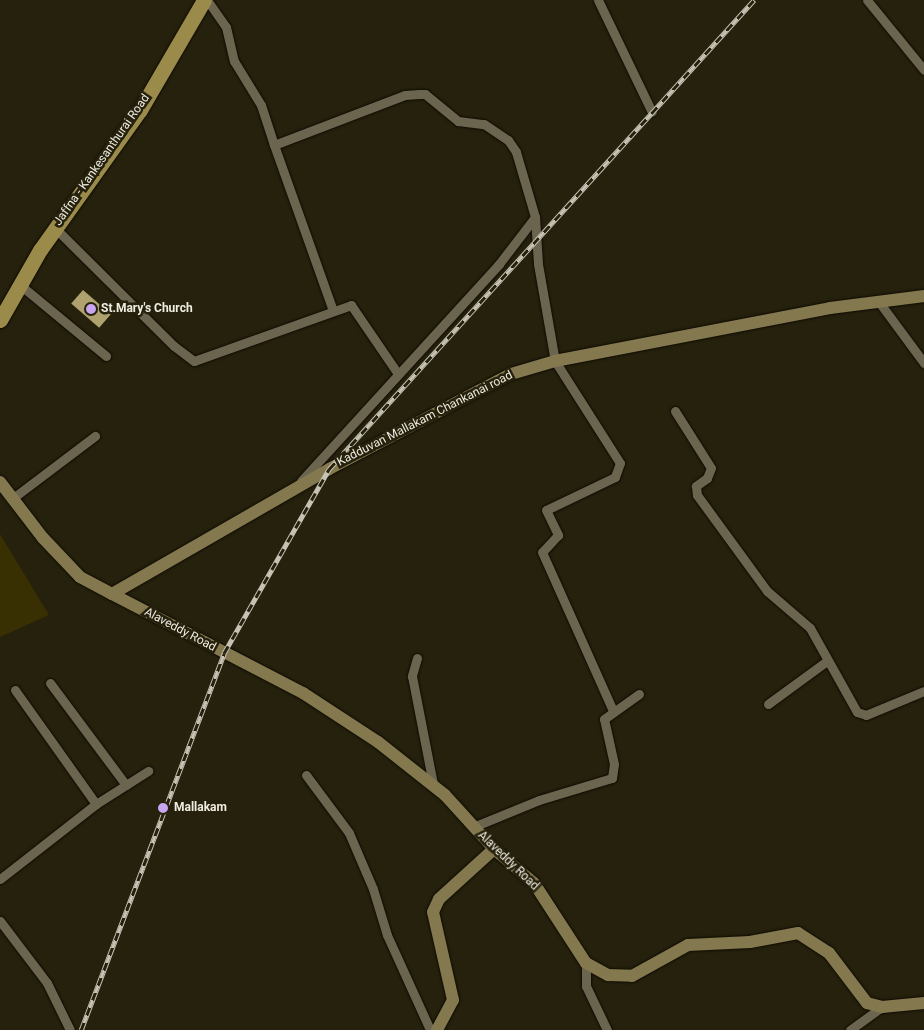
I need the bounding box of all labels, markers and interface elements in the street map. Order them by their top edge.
street label: Jaffna - Kankesanthurai Road [51,91,153,229]
place label: St.Mary's Church [101,302,193,316]
marker: St.Mary's Church [85,303,97,315]
street label: Kadduvan Mallakam Chankanai road [335,368,515,470]
street label: Alaveddy Road [142,605,218,655]
marker: Mallakam [156,801,170,815]
place label: Mallakam [174,801,227,815]
street label: Alaveddy Road [475,828,541,894]

